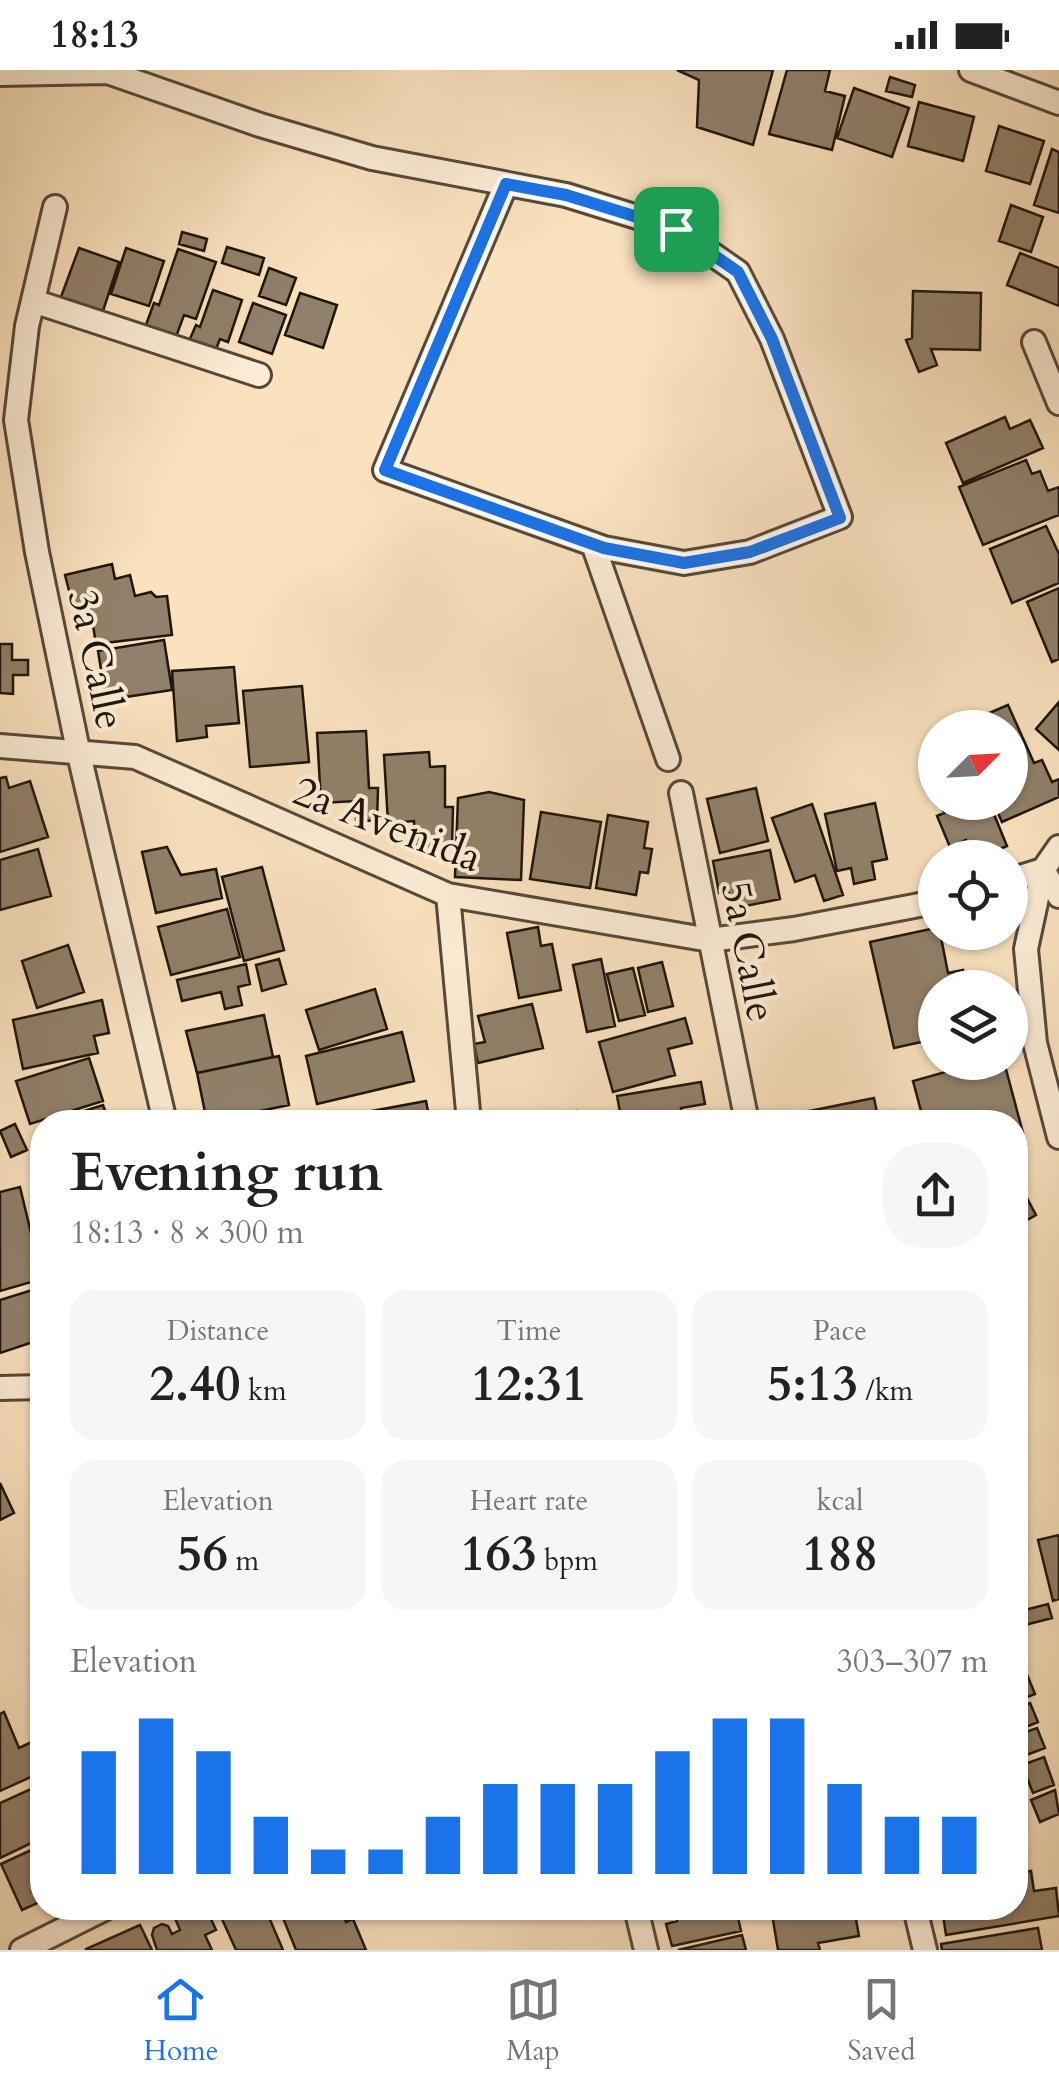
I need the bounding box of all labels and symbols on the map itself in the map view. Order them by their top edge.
pin [634,187,719,272]
street label: 3a Calle [54,584,139,735]
north arrow [918,710,1028,820]
street label: 2a Avenida [285,762,490,886]
street label: 5a Calle [707,876,790,1026]

